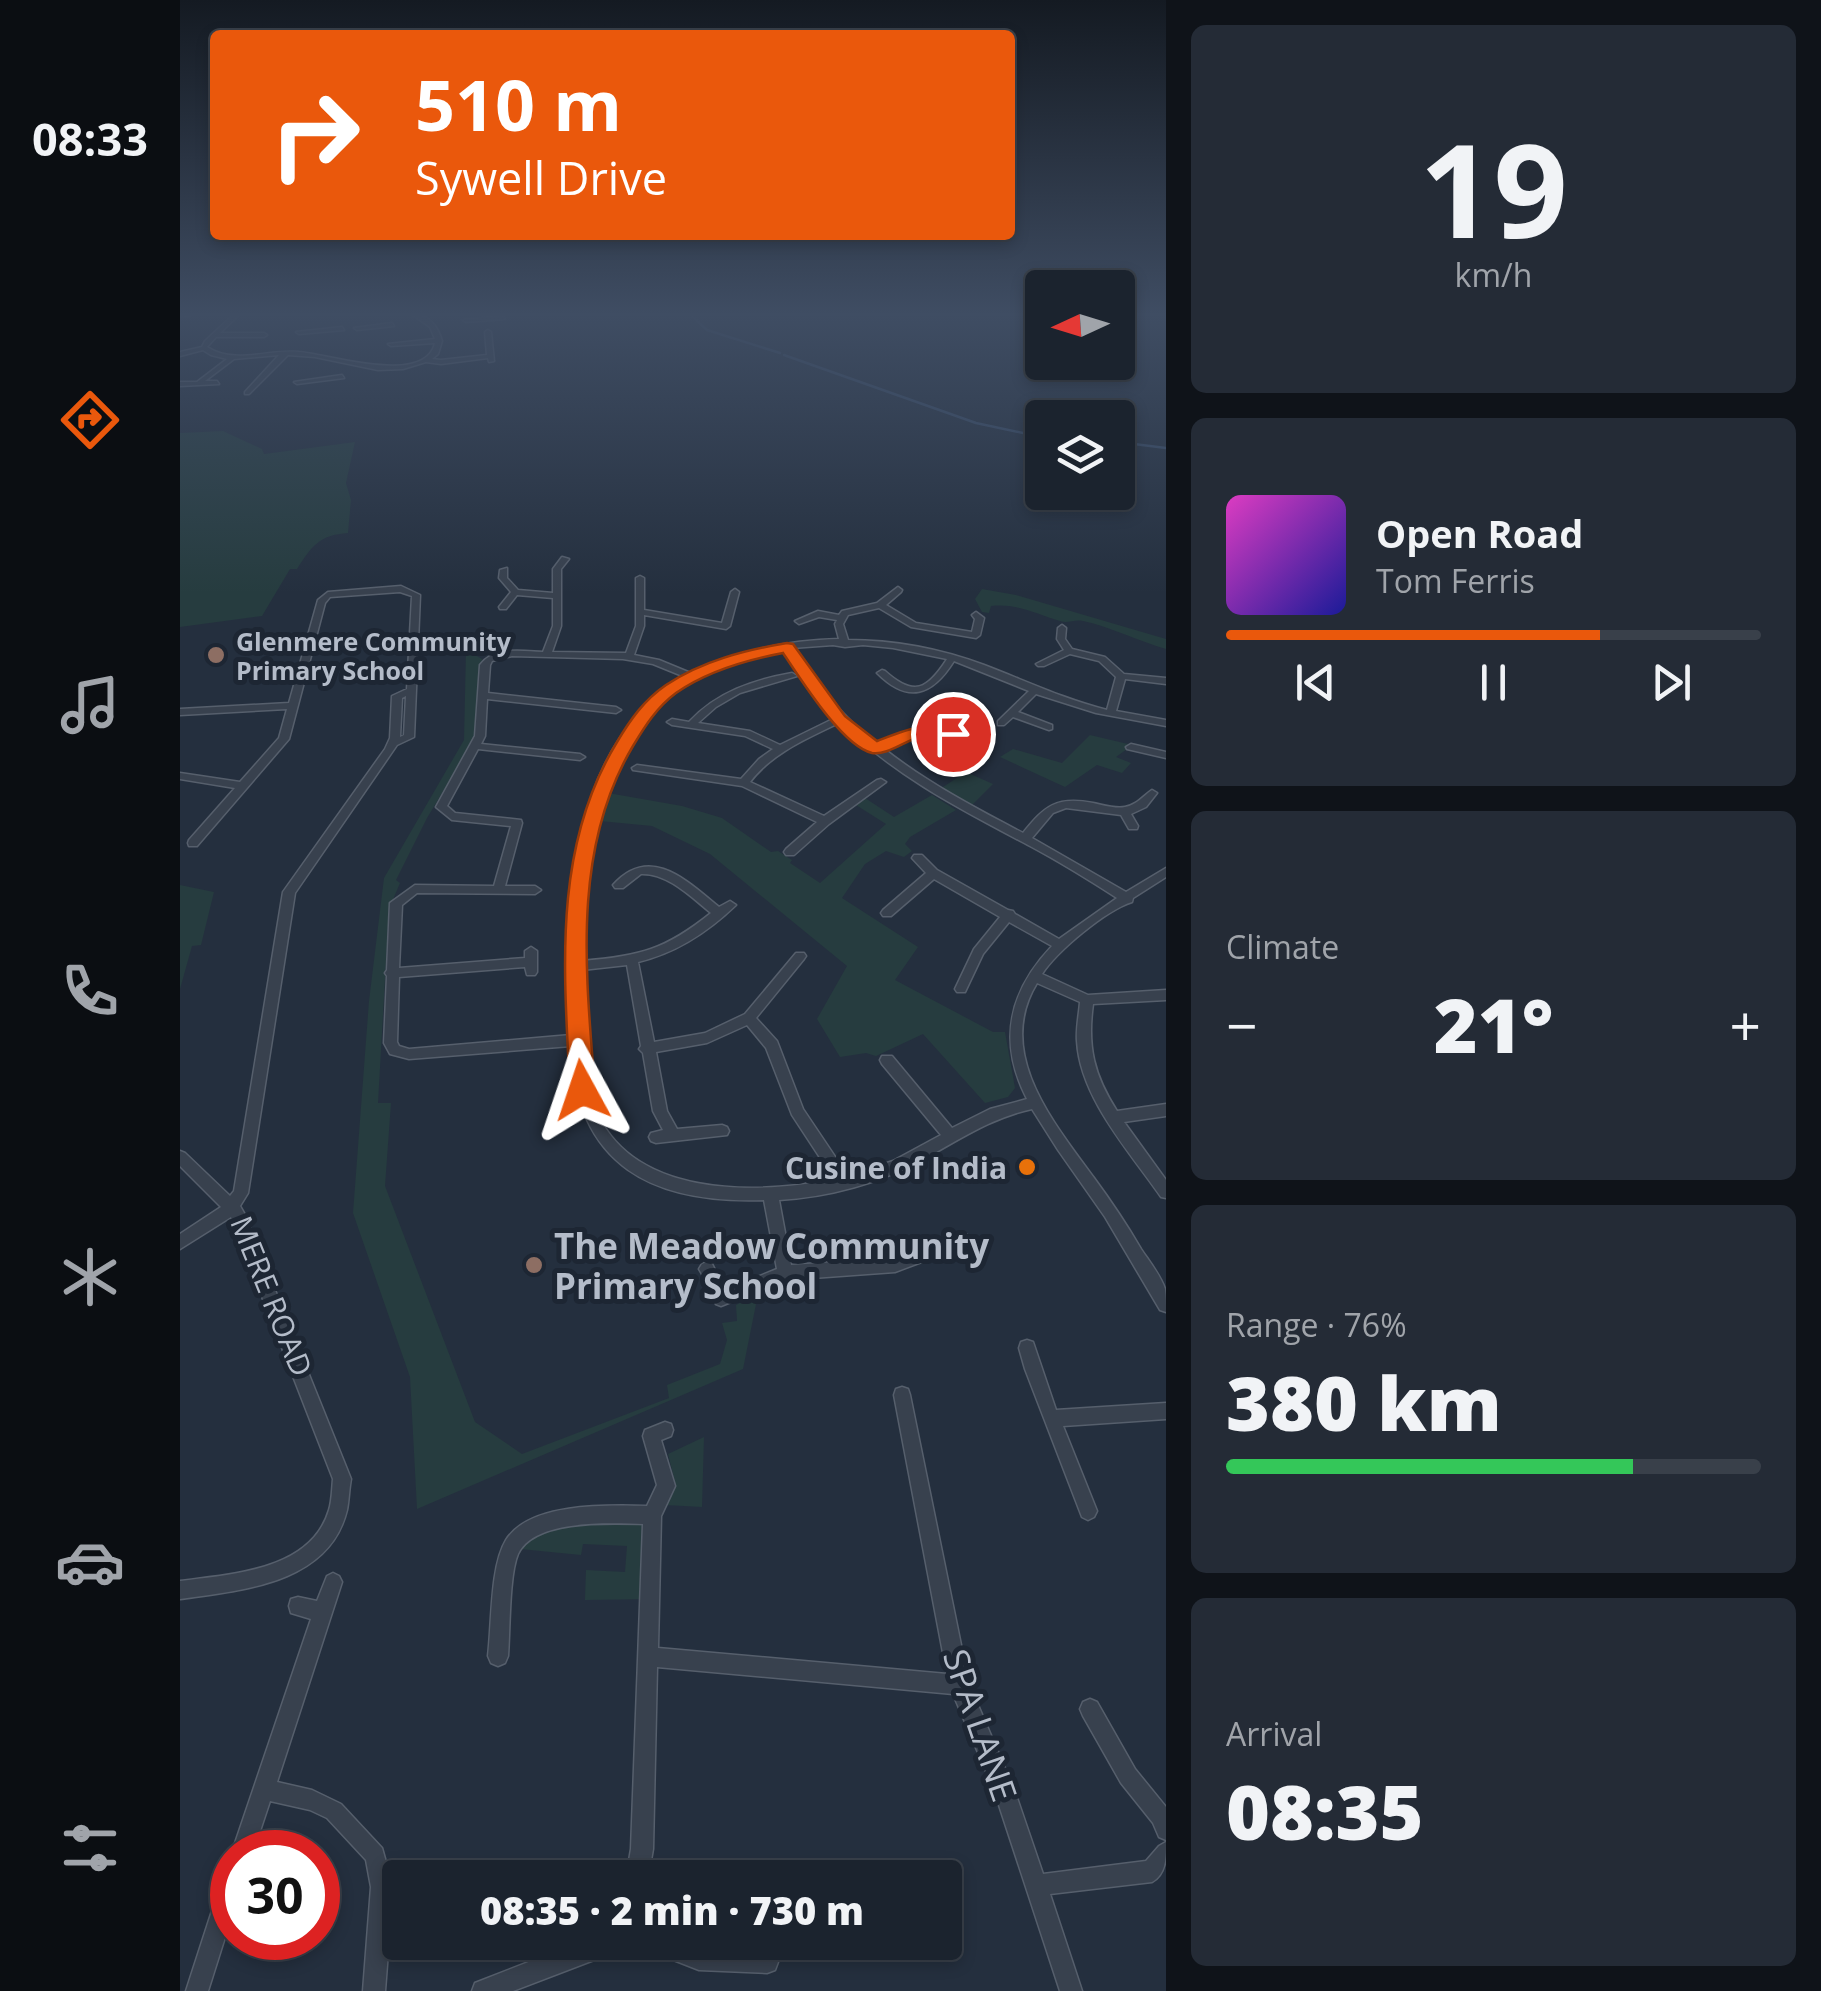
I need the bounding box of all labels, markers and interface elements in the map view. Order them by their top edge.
text: 510 m [415,56,622,152]
icon: right [250,70,380,200]
text: 19 [1419,99,1568,276]
text: 08:33 [32,108,148,169]
text: Sywell Drive [415,147,667,208]
text: km/h [1455,253,1532,296]
north arrow [1025,270,1135,380]
map controls [1025,270,1135,510]
icon: directions [55,385,125,455]
button: layers [1025,400,1135,510]
text: Open Road [1376,507,1583,559]
text: Tom Ferris [1376,559,1535,602]
place label: Glenmere Community Primary School [236,624,512,687]
marker: Glenmere Community Primary School [205,644,227,666]
icon: previous [1288,655,1343,710]
icon: pause [1466,655,1521,710]
icon: next [1644,655,1699,710]
icon: music [55,670,125,740]
pin [911,692,996,777]
icon: arrive [926,707,981,762]
text: Climate [1226,925,1339,968]
icon: phone [55,956,125,1026]
text: 21° [1434,973,1553,1075]
text: − [1226,987,1257,1062]
text: + [1730,987,1761,1062]
position arrow [530,1038,634,1142]
place label: Cusine of India [785,1147,1007,1188]
marker: Cusine of India [1016,1156,1038,1178]
street label: MERE ROAD [221,1210,323,1382]
place label: The Meadow Community Primary School [554,1222,989,1309]
icon: climate [55,1242,125,1312]
marker: The Meadow Community Primary School [523,1254,545,1276]
text: Range · 76% [1226,1303,1407,1346]
text: 380 km [1226,1351,1502,1453]
icon: car [55,1527,125,1597]
street label: SPA LANE [933,1643,1029,1807]
text: Arrival [1226,1712,1322,1755]
text: 08:35 [1226,1760,1423,1862]
icon: filters [55,1813,125,1883]
speed limit sign: 30 [210,1830,340,1960]
text: 08:35 · 2 min · 730 m [480,1884,864,1936]

